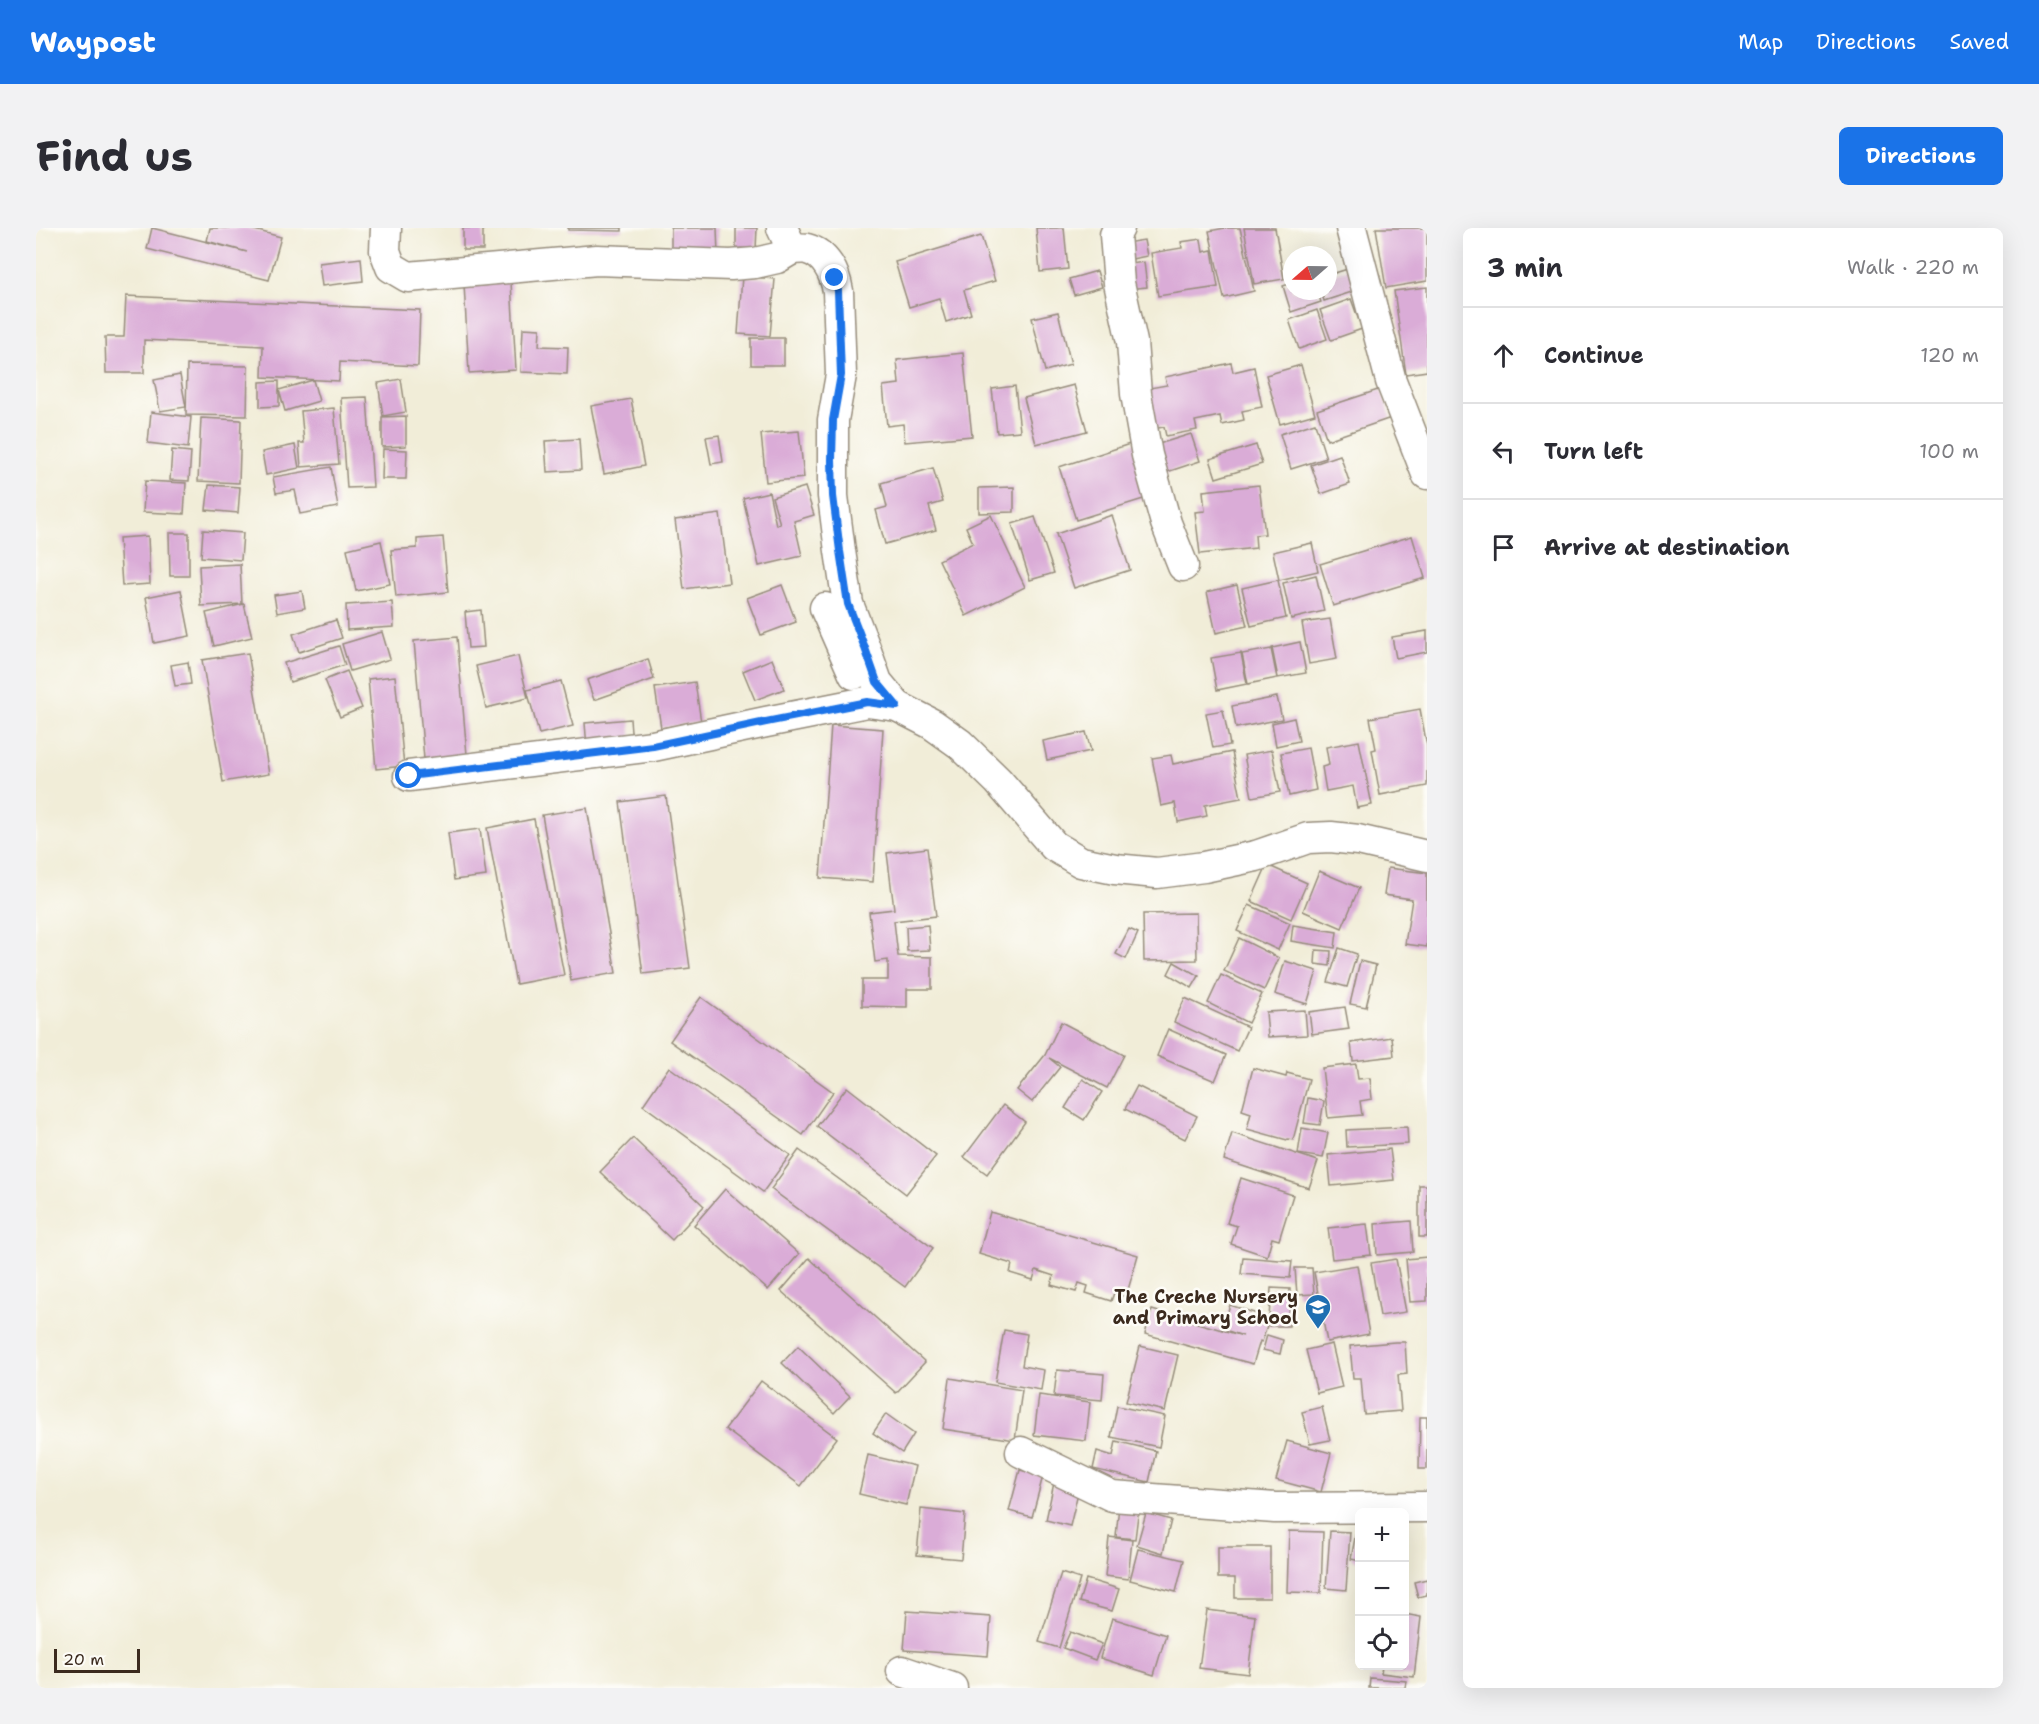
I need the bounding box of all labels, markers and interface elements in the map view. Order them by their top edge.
text: Waypost [30,23,156,61]
text: Map [1738,28,1783,56]
text: Directions [1816,28,1916,56]
text: Saved [1949,28,2009,56]
button: Directions [1839,127,2003,185]
text: Find us [36,128,193,184]
north arrow [1283,246,1337,300]
text: 3 min [1487,250,1563,285]
text: Walk · 220 m [1847,254,1979,280]
route end [821,264,847,290]
icon: ahead [1487,339,1520,372]
text: Continue [1544,341,1644,370]
text: 120 m [1920,342,1979,368]
icon: left [1487,435,1520,468]
text: Turn left [1544,437,1643,466]
text: 100 m [1919,438,1979,464]
icon: arrive [1487,531,1520,564]
text: Arrive at destination [1544,533,1790,562]
route start [395,762,421,788]
place label: The Creche Nursery and Primary School [1113,1285,1298,1330]
school or university icon: The Creche Nursery and Primary School [1303,1292,1333,1330]
map controls [1355,1508,1409,1670]
button: + [1355,1508,1409,1562]
button: − [1355,1562,1409,1616]
button: locate [1355,1616,1409,1670]
scale bar [54,1646,140,1674]
text: 20 m [63,1649,104,1670]

